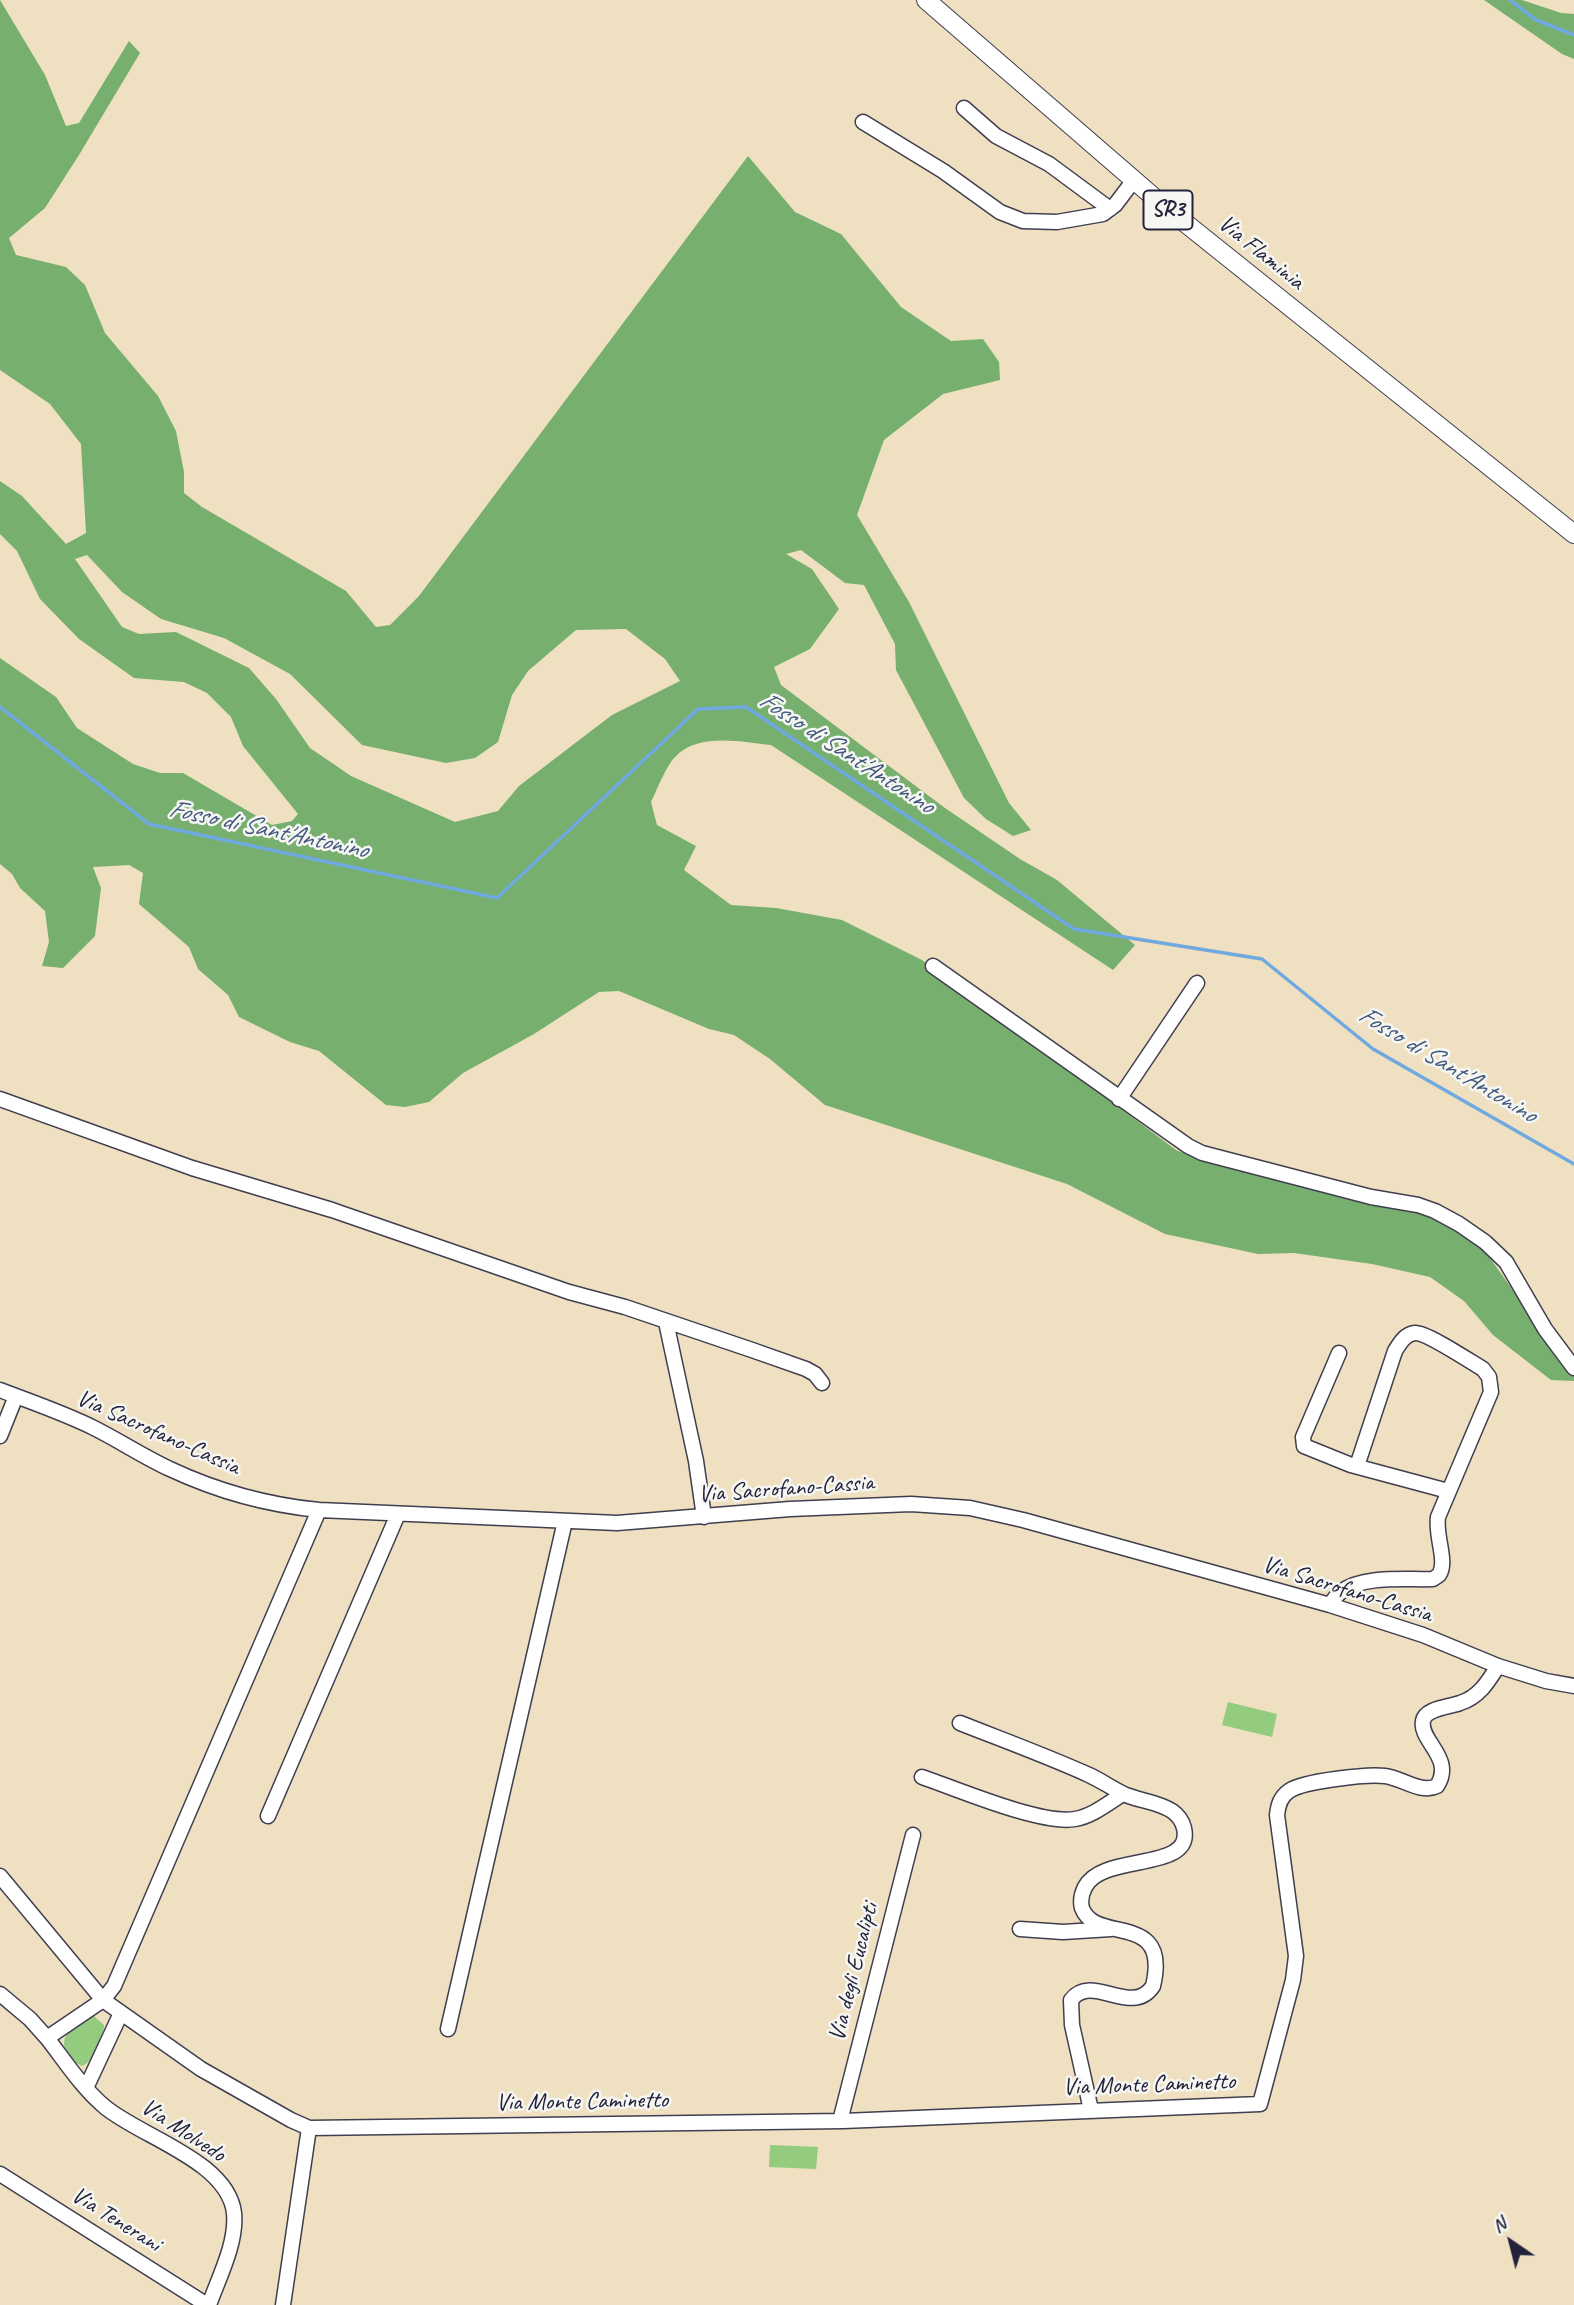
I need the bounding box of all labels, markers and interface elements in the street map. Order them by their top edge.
road number: SR3 [1144,190,1192,230]
street label: Via Flaminia [1212,210,1310,296]
water label: Fosso di Sant'Antonino [753,685,939,821]
water label: Fosso di Sant'Antonino [166,794,370,866]
water label: Fosso di Sant'Antonino [1352,1000,1542,1130]
street label: Via Sacrofano-Cassia [72,1384,244,1482]
street label: Via Sacrofano-Cassia [697,1469,875,1509]
street label: Via Sacrofano-Cassia [1259,1551,1435,1629]
street label: Via degli Eucalipti [823,1900,885,2044]
street label: Via Monte Caminetto [1062,2068,1236,2102]
street label: Via Monte Caminetto [496,2086,668,2118]
street label: Via Molvedo [135,2093,231,2169]
street label: Via Tenerani [66,2181,166,2259]
north arrow [1476,2207,1546,2277]
text: N [1487,2212,1511,2238]

